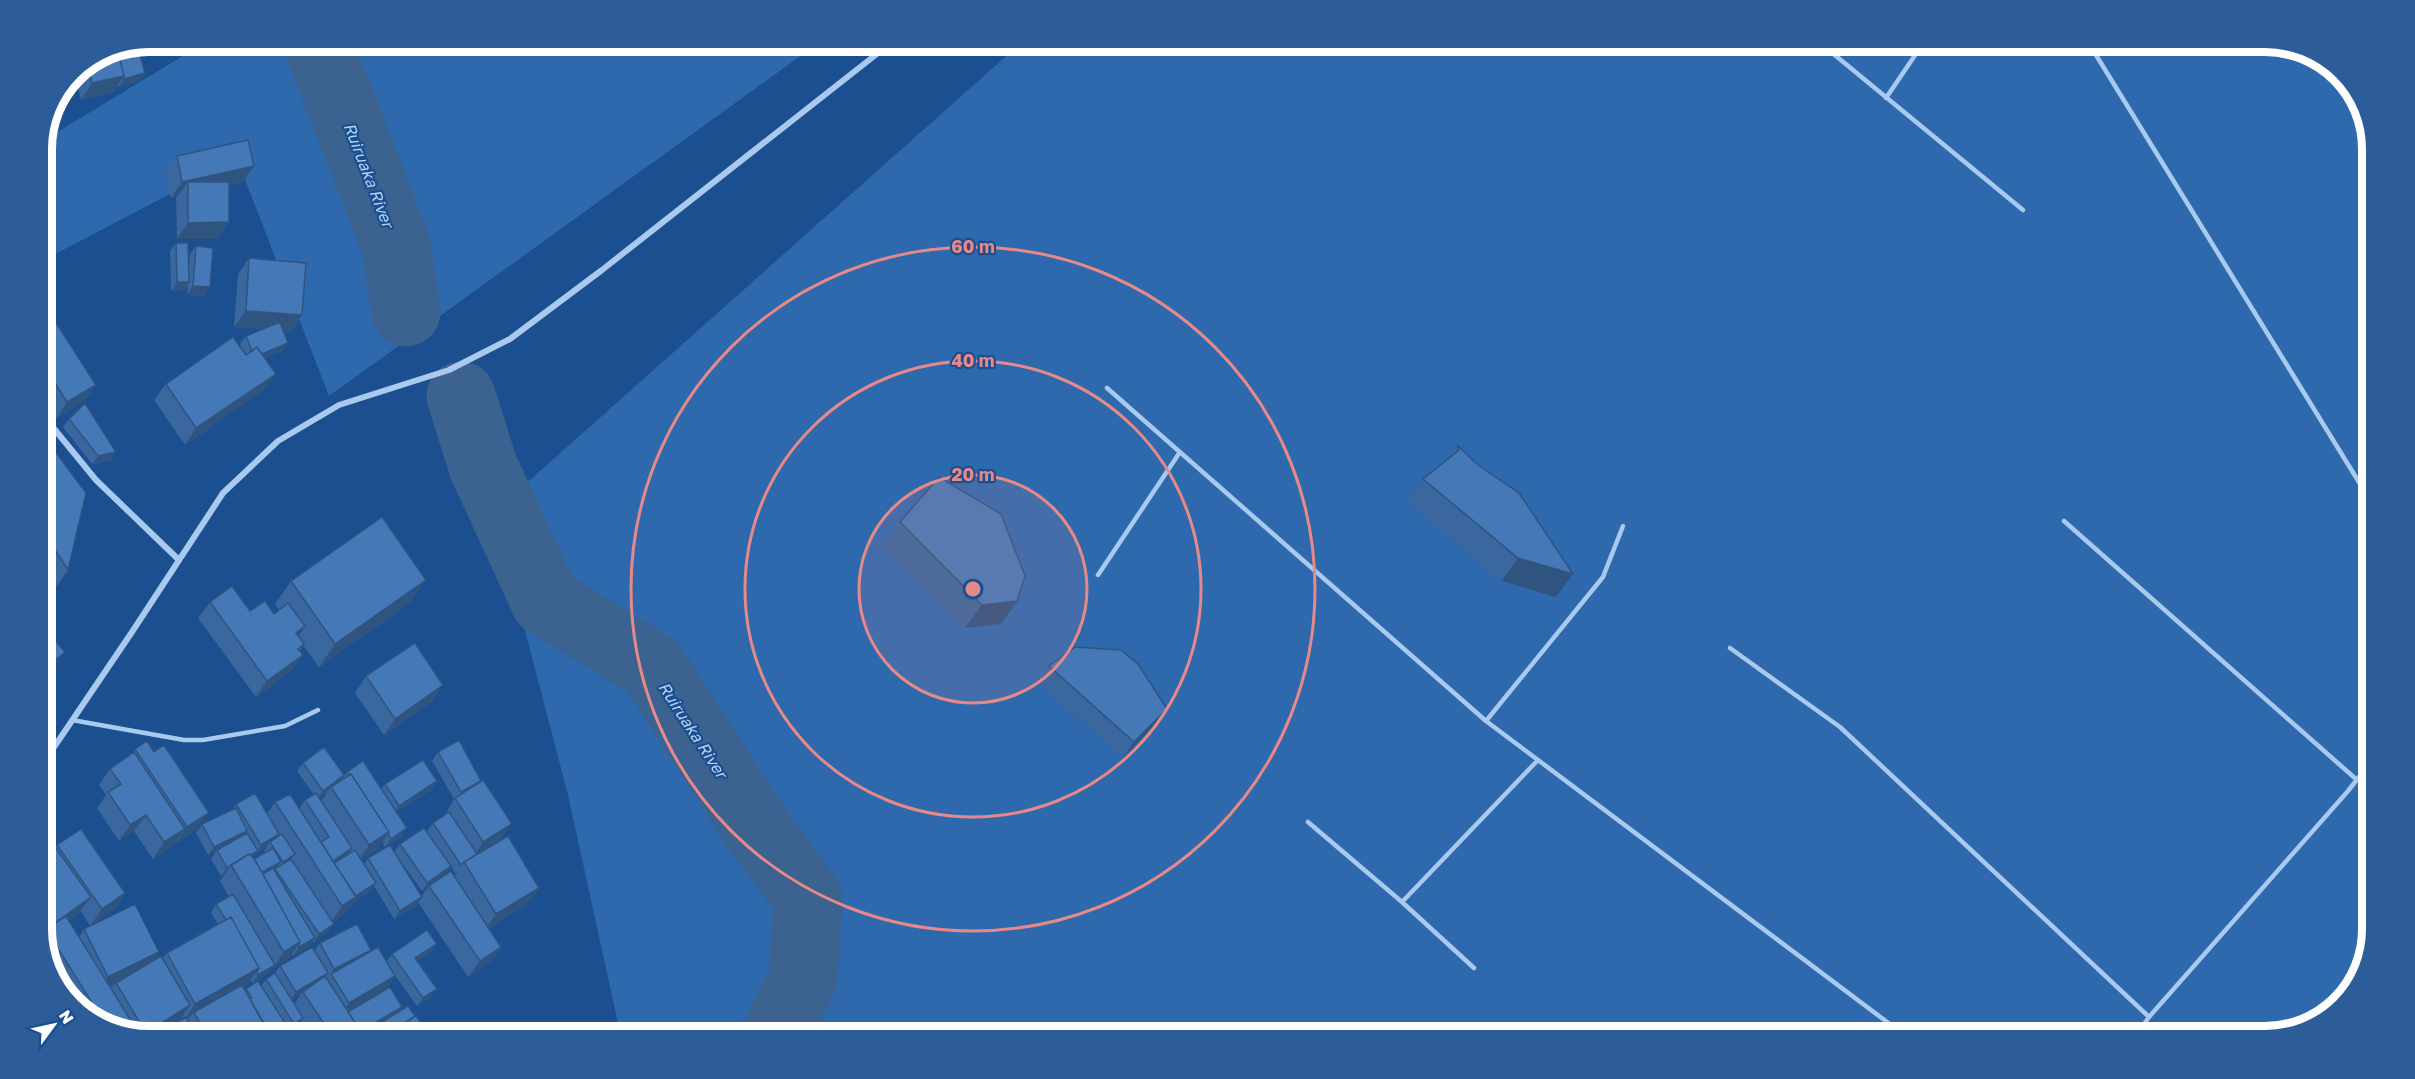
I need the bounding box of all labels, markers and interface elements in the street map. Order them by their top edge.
water label: Ruiruaka River [340,120,399,233]
text: 60 m [951,235,995,257]
text: 40 m [951,349,995,371]
text: 20 m [952,463,994,485]
centre of rings [963,579,983,599]
water label: Ruiruaka River [654,678,733,784]
north arrow [24,995,84,1055]
text: N [55,1006,78,1027]

